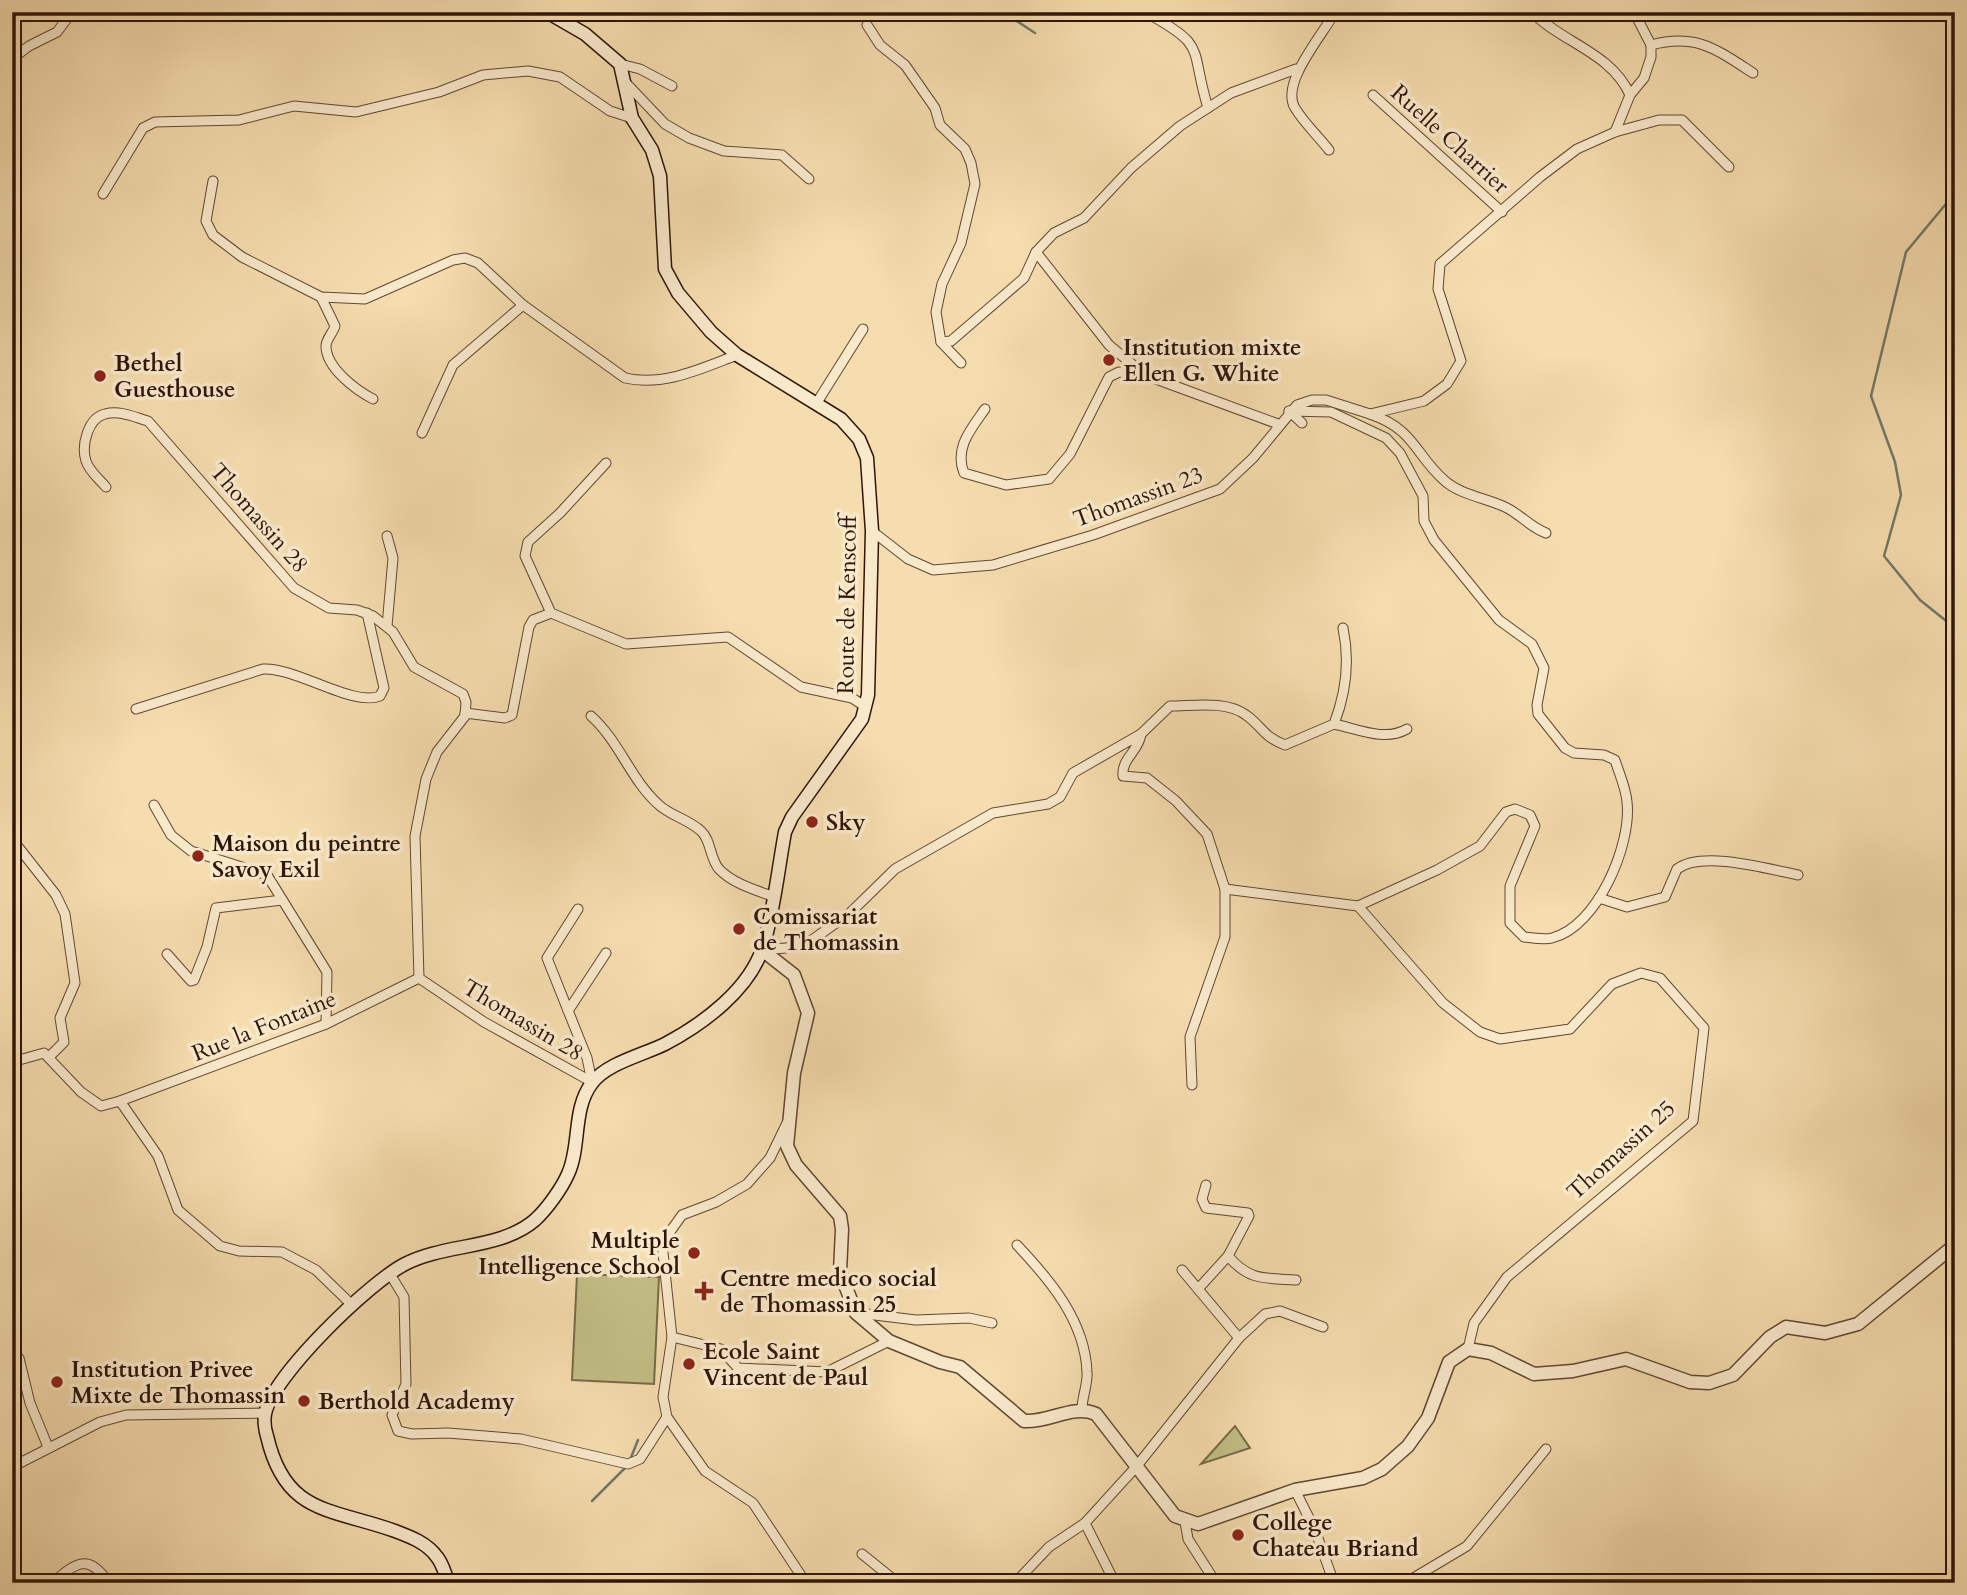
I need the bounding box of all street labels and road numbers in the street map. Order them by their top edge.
street label: Ruelle Charrier [1384,77,1516,201]
street label: Thomassin 28 [203,457,315,579]
street label: Thomassin 23 [1069,459,1207,535]
street label: Route de Kenscoff [830,511,864,695]
street label: Thomassin 28 [457,972,589,1068]
street label: Rue la Fontaine [187,983,341,1069]
street label: Thomassin 25 [1560,1093,1682,1207]

